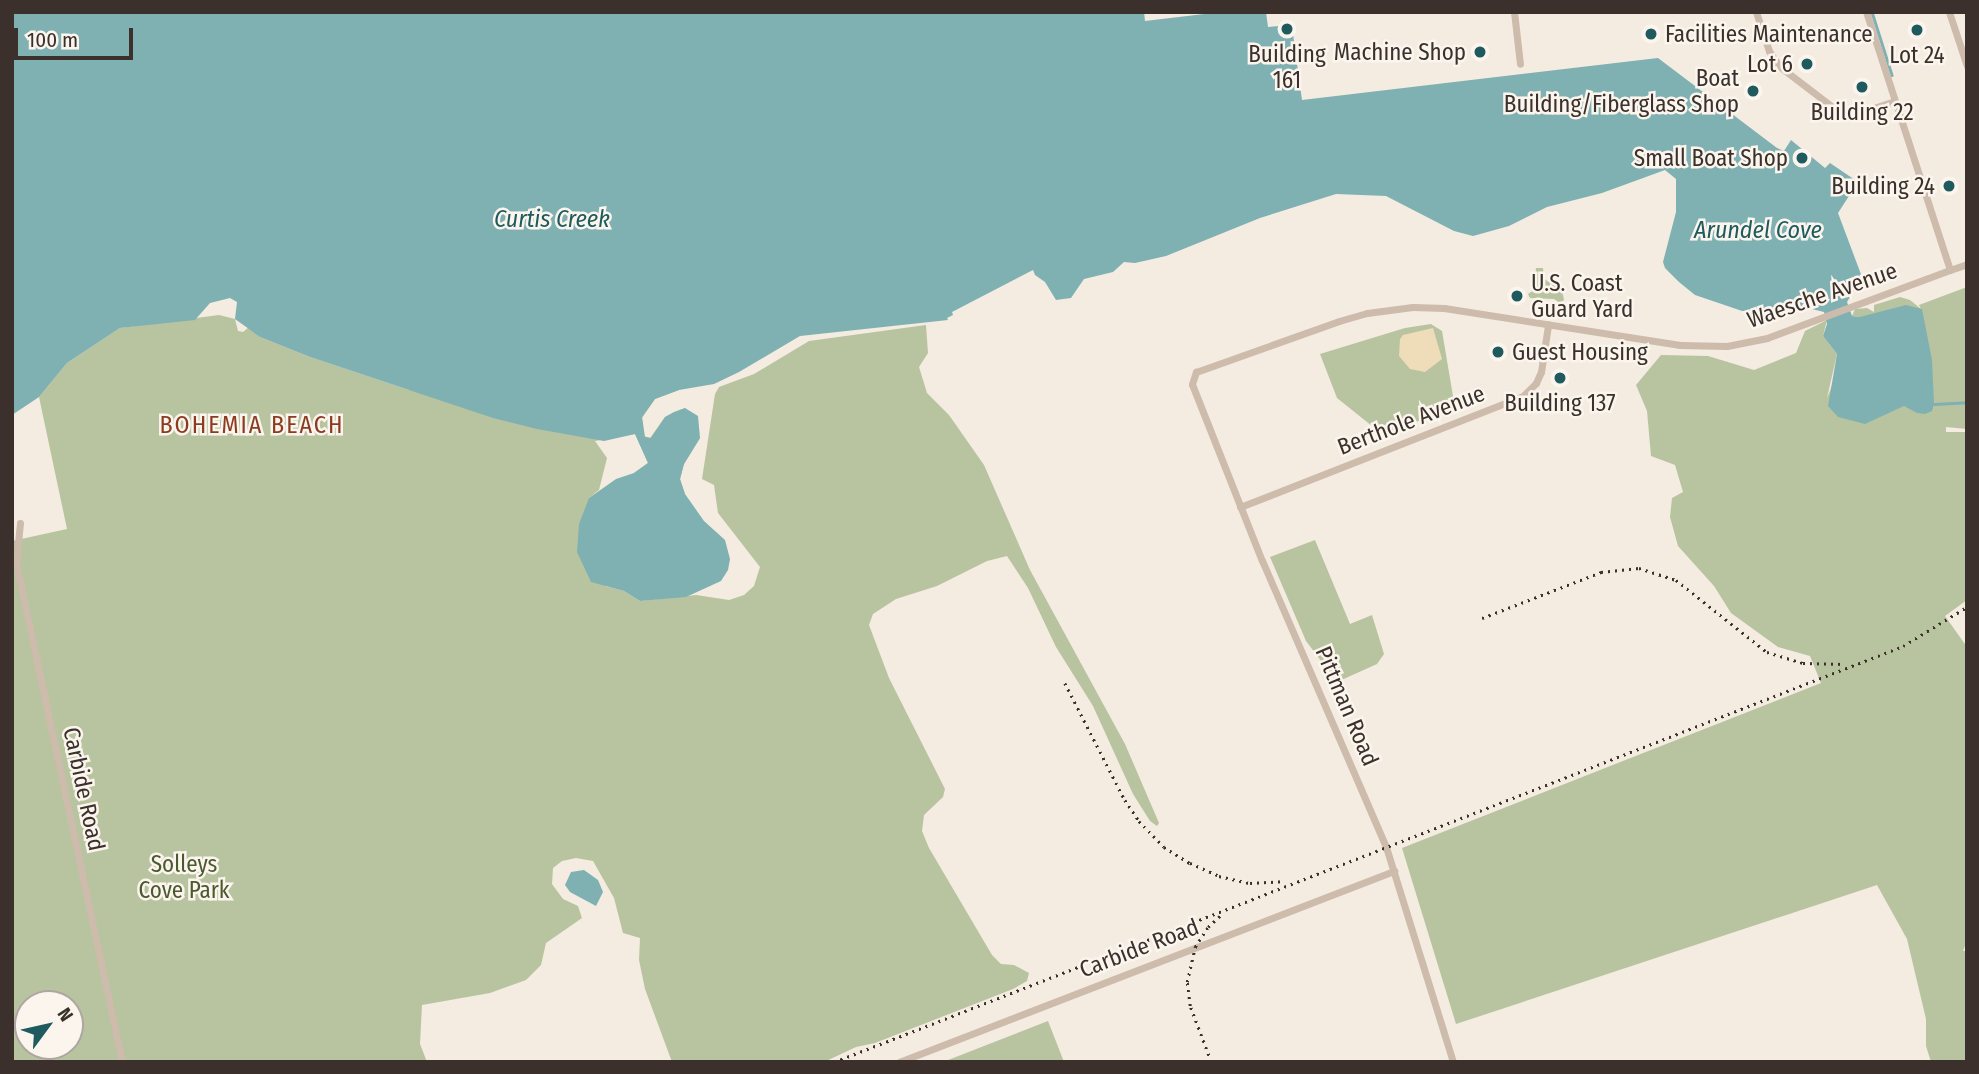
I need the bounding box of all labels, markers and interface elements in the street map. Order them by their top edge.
scale bar [18,14,136,58]
place label: Facilities Maintenance [1665,20,1873,48]
marker: Building 161 [1279,21,1295,37]
marker: Lot 24 [1909,22,1925,38]
marker: Facilities Maintenance [1643,26,1659,42]
text: 100 m [27,27,78,53]
place label: Machine Shop [1334,38,1466,66]
place label: Building 161 [1248,40,1326,94]
place label: Lot 24 [1889,41,1945,69]
marker: Machine Shop [1472,44,1488,60]
place label: Lot 6 [1747,50,1793,78]
marker: Lot 6 [1799,56,1815,72]
place label: Boat Building/Fiberglass Shop [1504,64,1739,118]
marker: Building 22 [1854,79,1870,95]
marker: Boat Building/Fiberglass Shop [1745,83,1761,99]
place label: Building 22 [1810,98,1914,126]
place label: Small Boat Shop [1634,144,1788,172]
marker: Small Boat Shop [1794,150,1810,166]
place label: Building 24 [1831,172,1935,200]
marker: Building 24 [1941,178,1957,194]
water label: Curtis Creek [494,206,610,234]
water label: Arundel Cove [1694,217,1822,245]
street label: Waesche Avenue [1743,256,1901,334]
place label: U.S. Coast Guard Yard [1531,269,1633,323]
marker: U.S. Coast Guard Yard [1509,288,1525,304]
place label: Guest Housing [1512,338,1648,366]
marker: Guest Housing [1490,344,1506,360]
marker: Building 137 [1552,370,1568,386]
street label: Berthole Avenue [1333,379,1489,461]
place label: Building 137 [1504,389,1616,417]
district label: BOHEMIA BEACH [161,412,343,440]
street label: Pittman Road [1309,642,1385,770]
street label: Carbide Road [57,725,111,853]
park label: Solleys Cove Park [139,850,229,904]
street label: Carbide Road [1075,913,1203,983]
north arrow [14,990,84,1060]
text: N [53,1003,78,1025]

